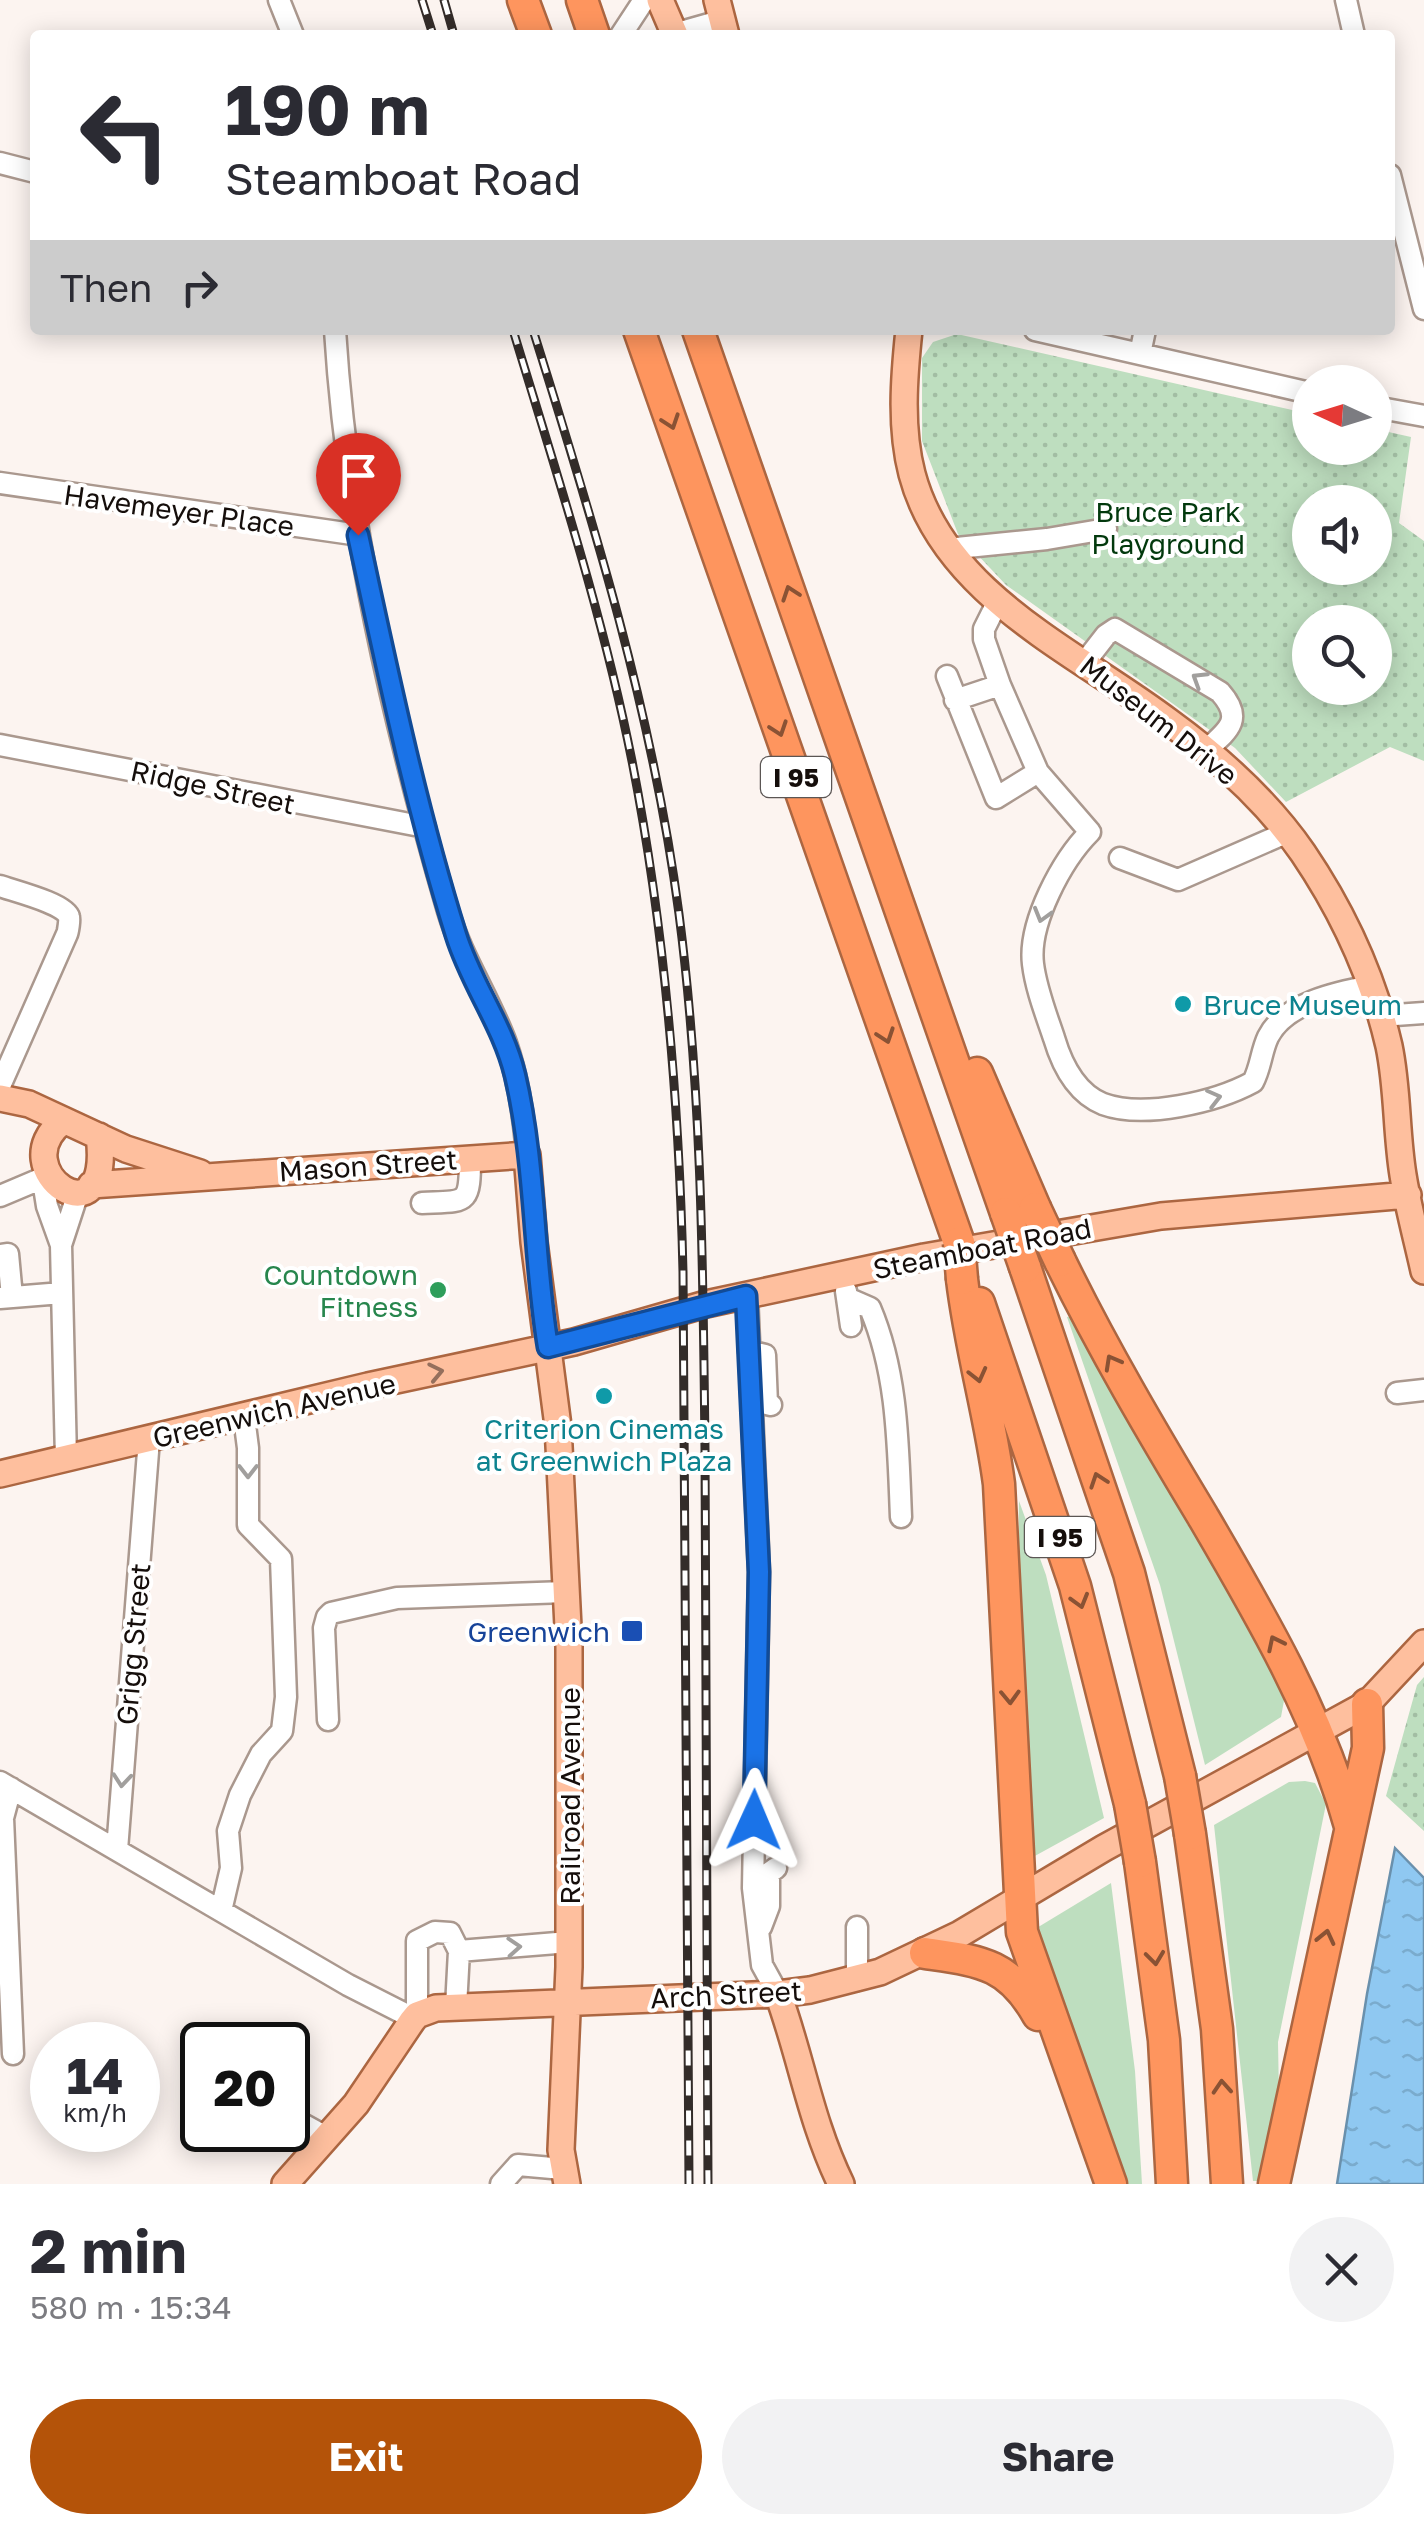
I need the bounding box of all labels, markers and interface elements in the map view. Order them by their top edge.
text: 190 m [225,66,430,150]
icon: left [60,70,190,200]
text: Steamboat Road [225,151,581,205]
icon: right [172,260,227,315]
text: Then [60,265,152,310]
north arrow [1292,365,1392,465]
map controls [1292,365,1392,705]
one-way arrow [660,413,680,430]
pin [316,433,401,536]
icon: arrive [331,448,386,503]
street label: Havemeyer Place [62,477,296,543]
button: sound [1292,485,1392,585]
park label: Bruce Park Playground [1091,495,1245,560]
one-way arrow [781,585,801,602]
button: search [1292,605,1392,705]
street label: Museum Drive [1074,648,1244,792]
one-way arrow [1192,672,1210,691]
one-way arrow [767,719,788,736]
street label: Ridge Street [128,753,298,821]
road number: I 95 [761,757,831,797]
one-way arrow [1033,906,1054,924]
place label: Bruce Museum [1203,988,1402,1021]
marker: Bruce Museum [1172,993,1194,1015]
one-way arrow [874,1026,895,1043]
one-way arrow [1205,1088,1222,1109]
street label: Mason Street [278,1142,458,1188]
street label: Steamboat Road [870,1211,1094,1285]
place label: Countdown Fitness [263,1258,418,1323]
marker: Countdown Fitness [427,1279,449,1301]
one-way arrow [1104,1355,1124,1373]
one-way arrow [427,1362,444,1383]
street label: Greenwich Avenue [149,1366,399,1454]
one-way arrow [967,1366,988,1383]
marker: Criterion Cinemas at Greenwich Plaza [593,1385,615,1407]
place label: Criterion Cinemas at Greenwich Plaza [476,1412,732,1477]
one-way arrow [237,1464,259,1479]
one-way arrow [1090,1472,1110,1489]
road number: I 95 [1025,1517,1095,1557]
street label: Grigg Street [109,1562,157,1726]
one-way arrow [1068,1592,1089,1609]
place label: Greenwich [468,1615,610,1648]
marker: Greenwich [619,1618,645,1644]
one-way arrow [1268,1635,1288,1653]
street label: Railroad Avenue [553,1687,586,1905]
one-way arrow [1000,1690,1021,1706]
position arrow [702,1768,806,1872]
one-way arrow [112,1773,134,1789]
one-way arrow [1314,1929,1335,1946]
one-way arrow [506,1937,522,1958]
one-way arrow [1143,1950,1164,1967]
street label: Arch Street [649,1974,803,2014]
speed limit sign: 20 [180,2022,310,2152]
text: 14 [66,2045,123,2105]
one-way arrow [1212,2078,1233,2094]
text: km/h [63,2097,127,2128]
text: 2 min [30,2214,187,2286]
button: close [1289,2217,1394,2322]
text: 580 m · 15:34 [30,2288,232,2326]
button: Exit [30,2399,702,2514]
button: Share [722,2399,1394,2514]

